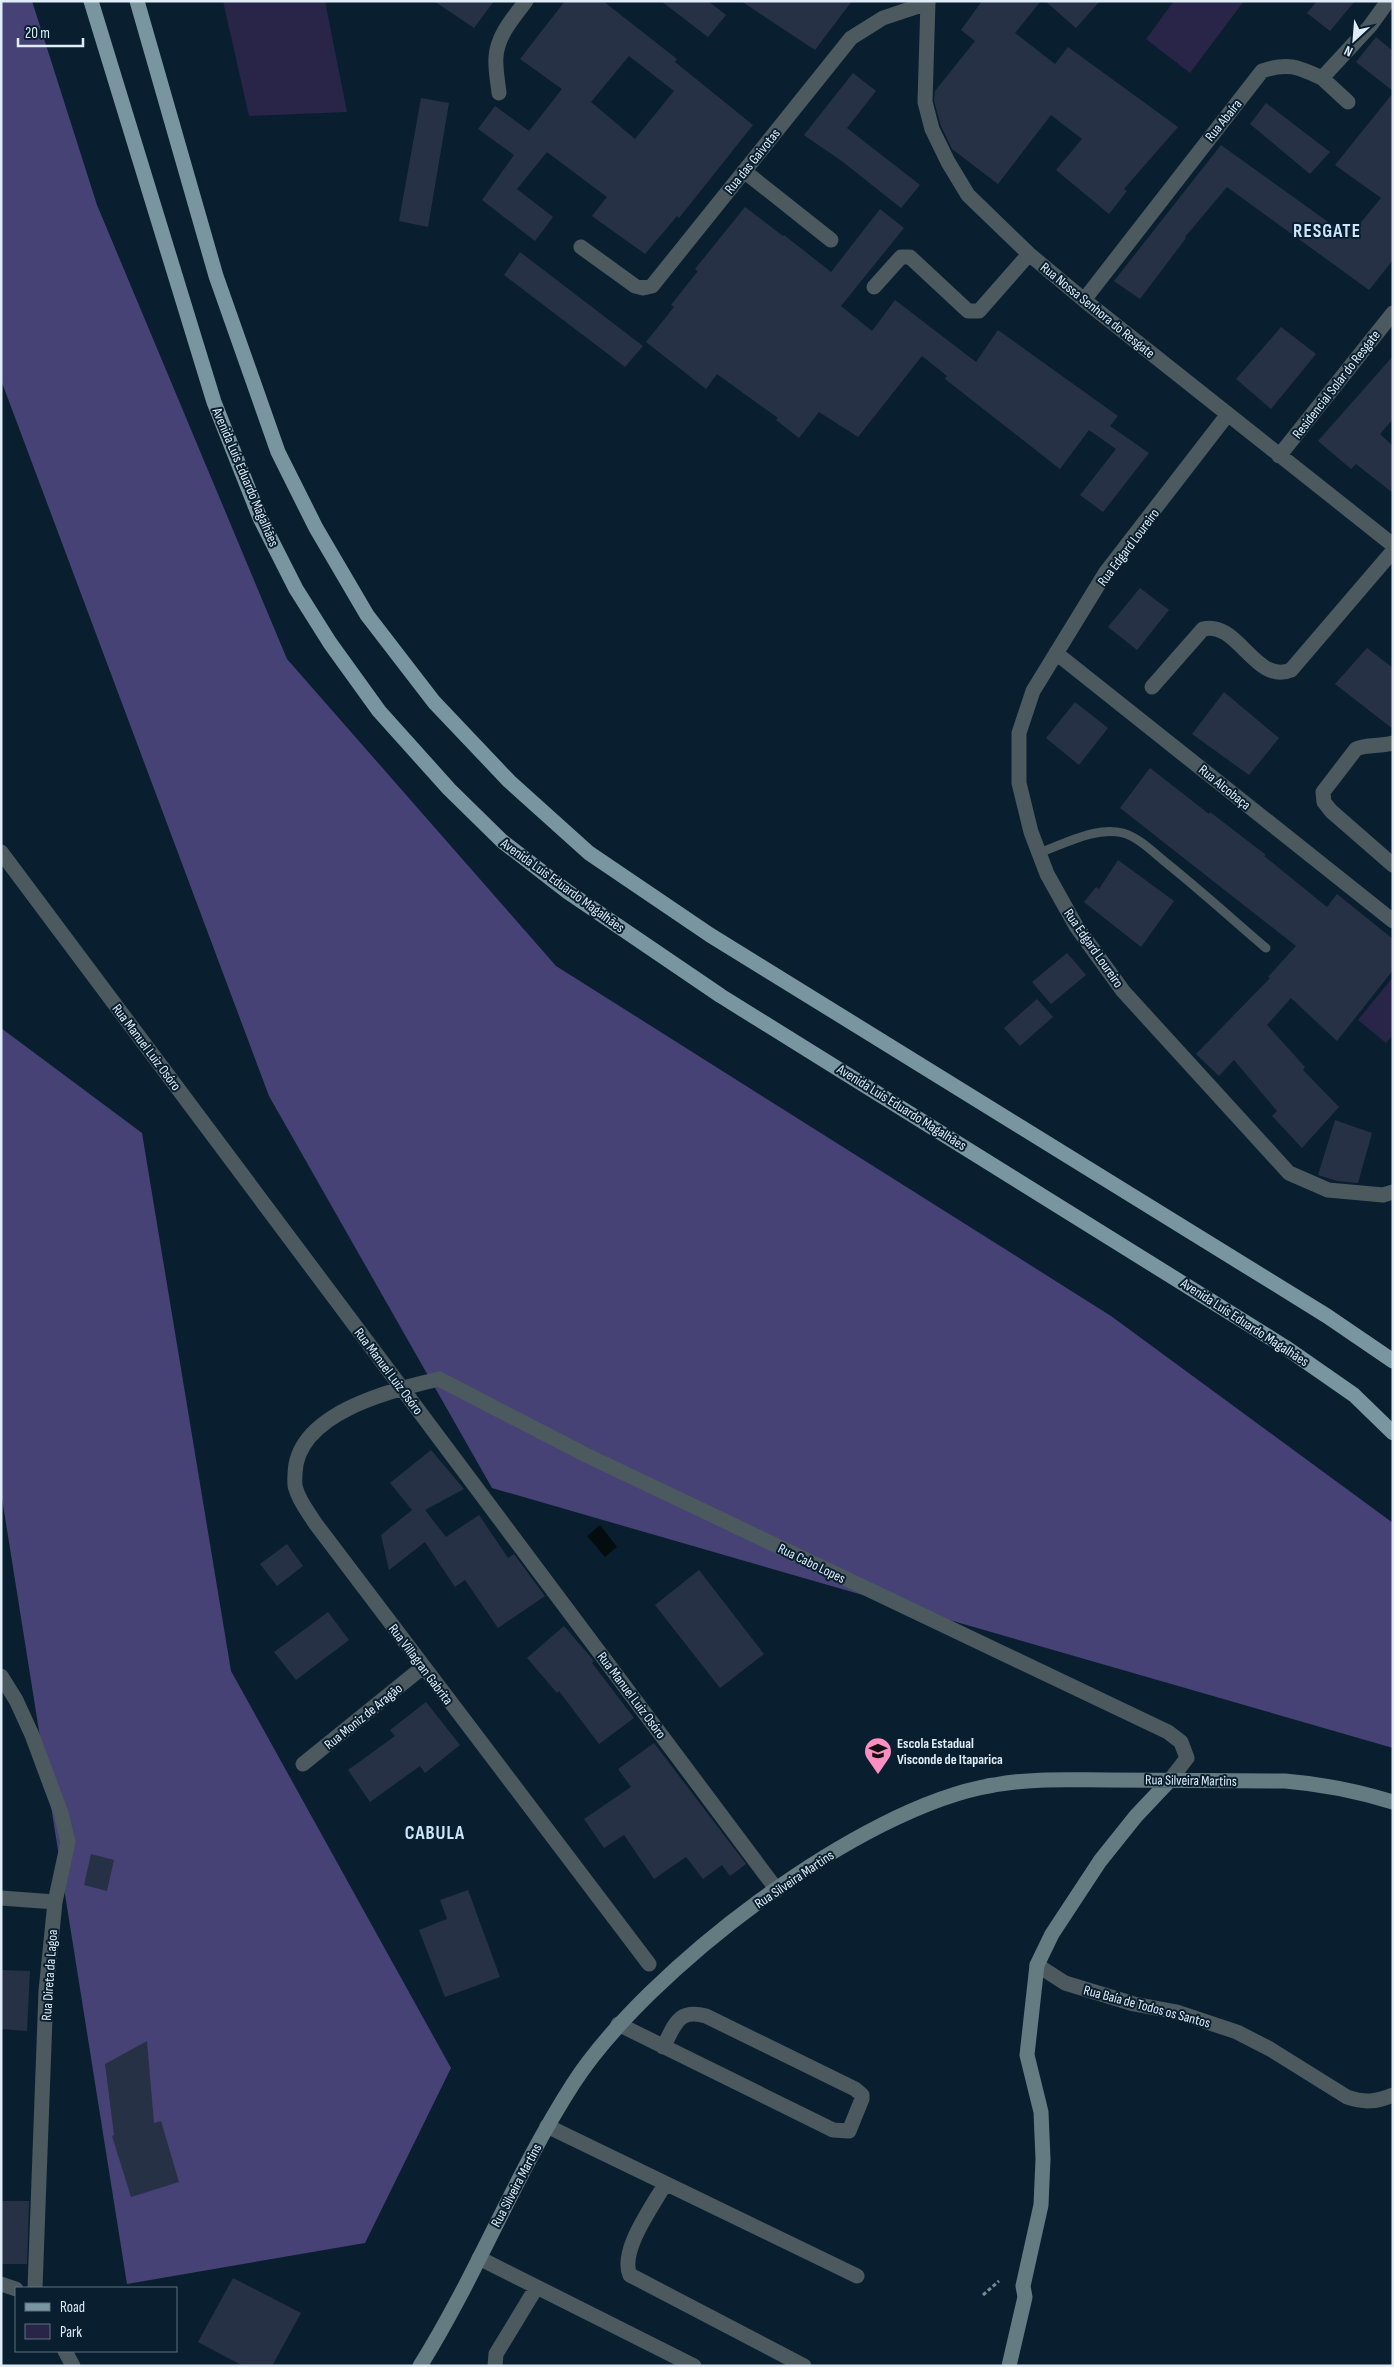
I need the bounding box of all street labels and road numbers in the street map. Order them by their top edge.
street label: Rua Abaíra [1201,96,1245,145]
street label: Rua das Gaivotas [721,125,784,197]
street label: Rua Nossa Senhora do Resgate [1037,259,1158,362]
street label: Residencial Solar do Resgate [1289,327,1384,442]
street label: Avenida Luís Eduardo Magalhães [208,404,283,549]
street label: Rua Edgard Loureiro [1094,505,1163,589]
street label: Rua Alcobaça [1195,761,1254,814]
street label: Avenida Luís Eduardo Magalhães [497,834,628,936]
street label: Rua Edgard Loureiro [1060,906,1127,991]
street label: Rua Manuel Luiz Osóro [108,1001,185,1094]
street label: Avenida Luís Eduardo Magalhães [833,1060,970,1154]
street label: Avenida Luís Eduardo Magalhães [1177,1274,1312,1370]
street label: Rua Manuel Luiz Osóro [350,1325,427,1418]
street label: Rua Cabo Lopes [775,1540,848,1587]
street label: Rua Villagran Gabrita [385,1621,457,1708]
street label: Rua Manuel Luiz Osóro [593,1649,670,1742]
street label: Rua Moniz de Aragão [321,1680,406,1753]
street label: Rua Silveira Martins [1145,1771,1237,1790]
street label: Rua Silveira Martins [751,1847,837,1912]
street label: Rua Direta da Lagoa [38,1929,61,2021]
street label: Rua Baía de Todos os Santos [1082,1981,1212,2032]
street label: Rua Silveira Martins [487,2141,546,2230]

